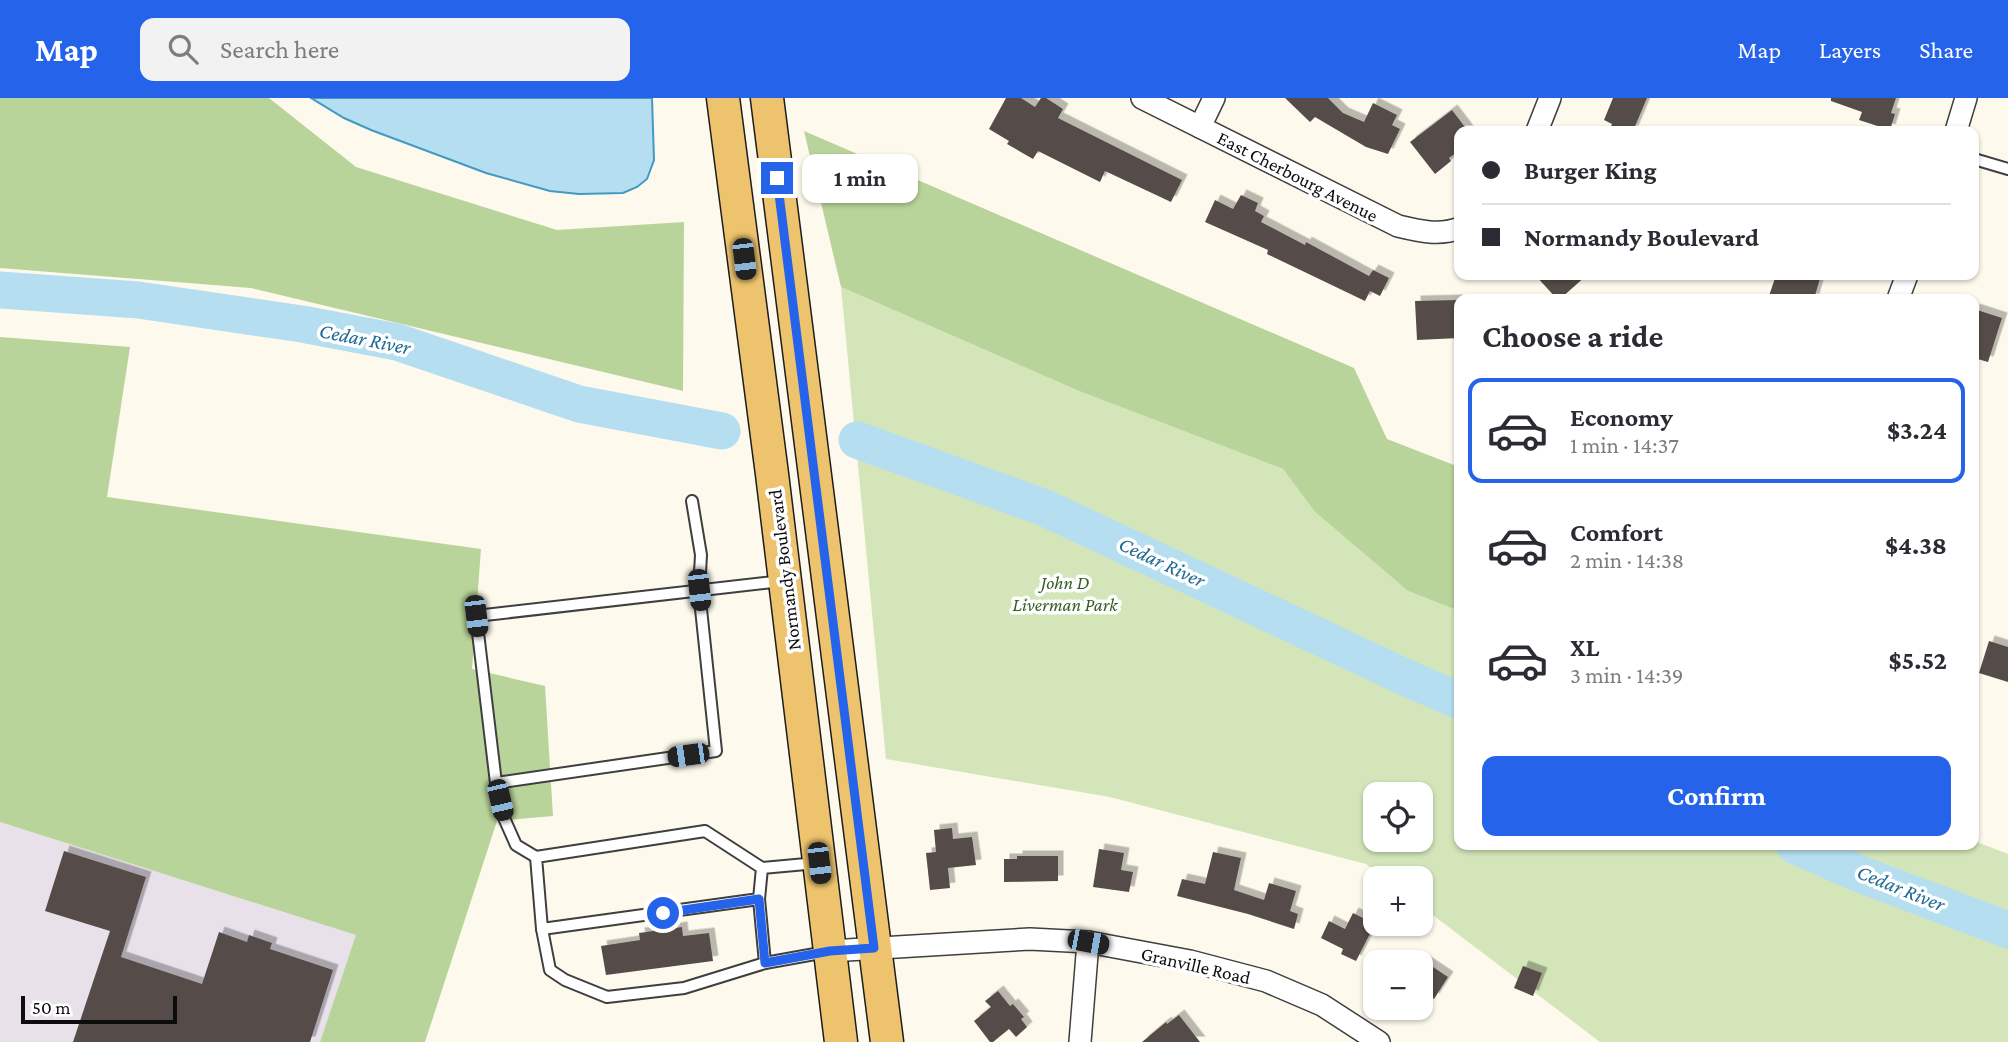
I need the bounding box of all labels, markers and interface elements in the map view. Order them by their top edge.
search box [140,18,630,81]
icon: search [164,30,202,68]
text: Map [35,31,98,68]
text: Search here [220,35,339,64]
text: Map [1737,36,1781,63]
text: Layers [1819,36,1881,63]
text: Share [1919,36,1973,63]
street label: East Cherbourg Avenue [1214,127,1381,226]
callout: 1 min [802,154,917,202]
text: Burger King [1524,156,1657,185]
route end [761,162,793,194]
text: 1 min [834,165,886,191]
text: Normandy Boulevard [1524,223,1759,252]
car [732,237,757,281]
water label: Cedar River [317,318,413,360]
text: Choose a ride [1482,318,1663,354]
icon: car [1486,399,1549,462]
text: Economy [1570,403,1673,432]
text: $3.24 [1887,416,1947,445]
text: 1 min · 14:37 [1570,432,1679,458]
street label: Normandy Boulevard [764,488,805,652]
icon: car [1486,514,1549,577]
text: Comfort [1570,518,1663,547]
text: $4.38 [1885,531,1947,560]
water label: Cedar River [1115,532,1210,593]
text: 2 min · 14:38 [1570,547,1684,573]
car [687,568,712,612]
park label: John D Liverman Park [1012,572,1118,615]
car [464,594,489,638]
icon: car [1486,629,1549,692]
text: XL [1570,633,1599,662]
text: $5.52 [1889,646,1947,675]
text: 3 min · 14:39 [1570,662,1683,688]
car [666,742,711,768]
button: Confirm [1482,756,1951,836]
car [486,777,515,823]
map controls [1363,782,1433,1020]
button: locate [1363,782,1433,852]
car [807,841,832,885]
water label: Cedar River [1854,860,1949,917]
button: + [1363,866,1433,936]
route start [647,897,679,929]
car [1066,928,1111,956]
street label: Granville Road [1139,943,1253,988]
button: − [1363,950,1433,1020]
scale bar [21,993,177,1025]
text: 50 m [32,997,71,1018]

